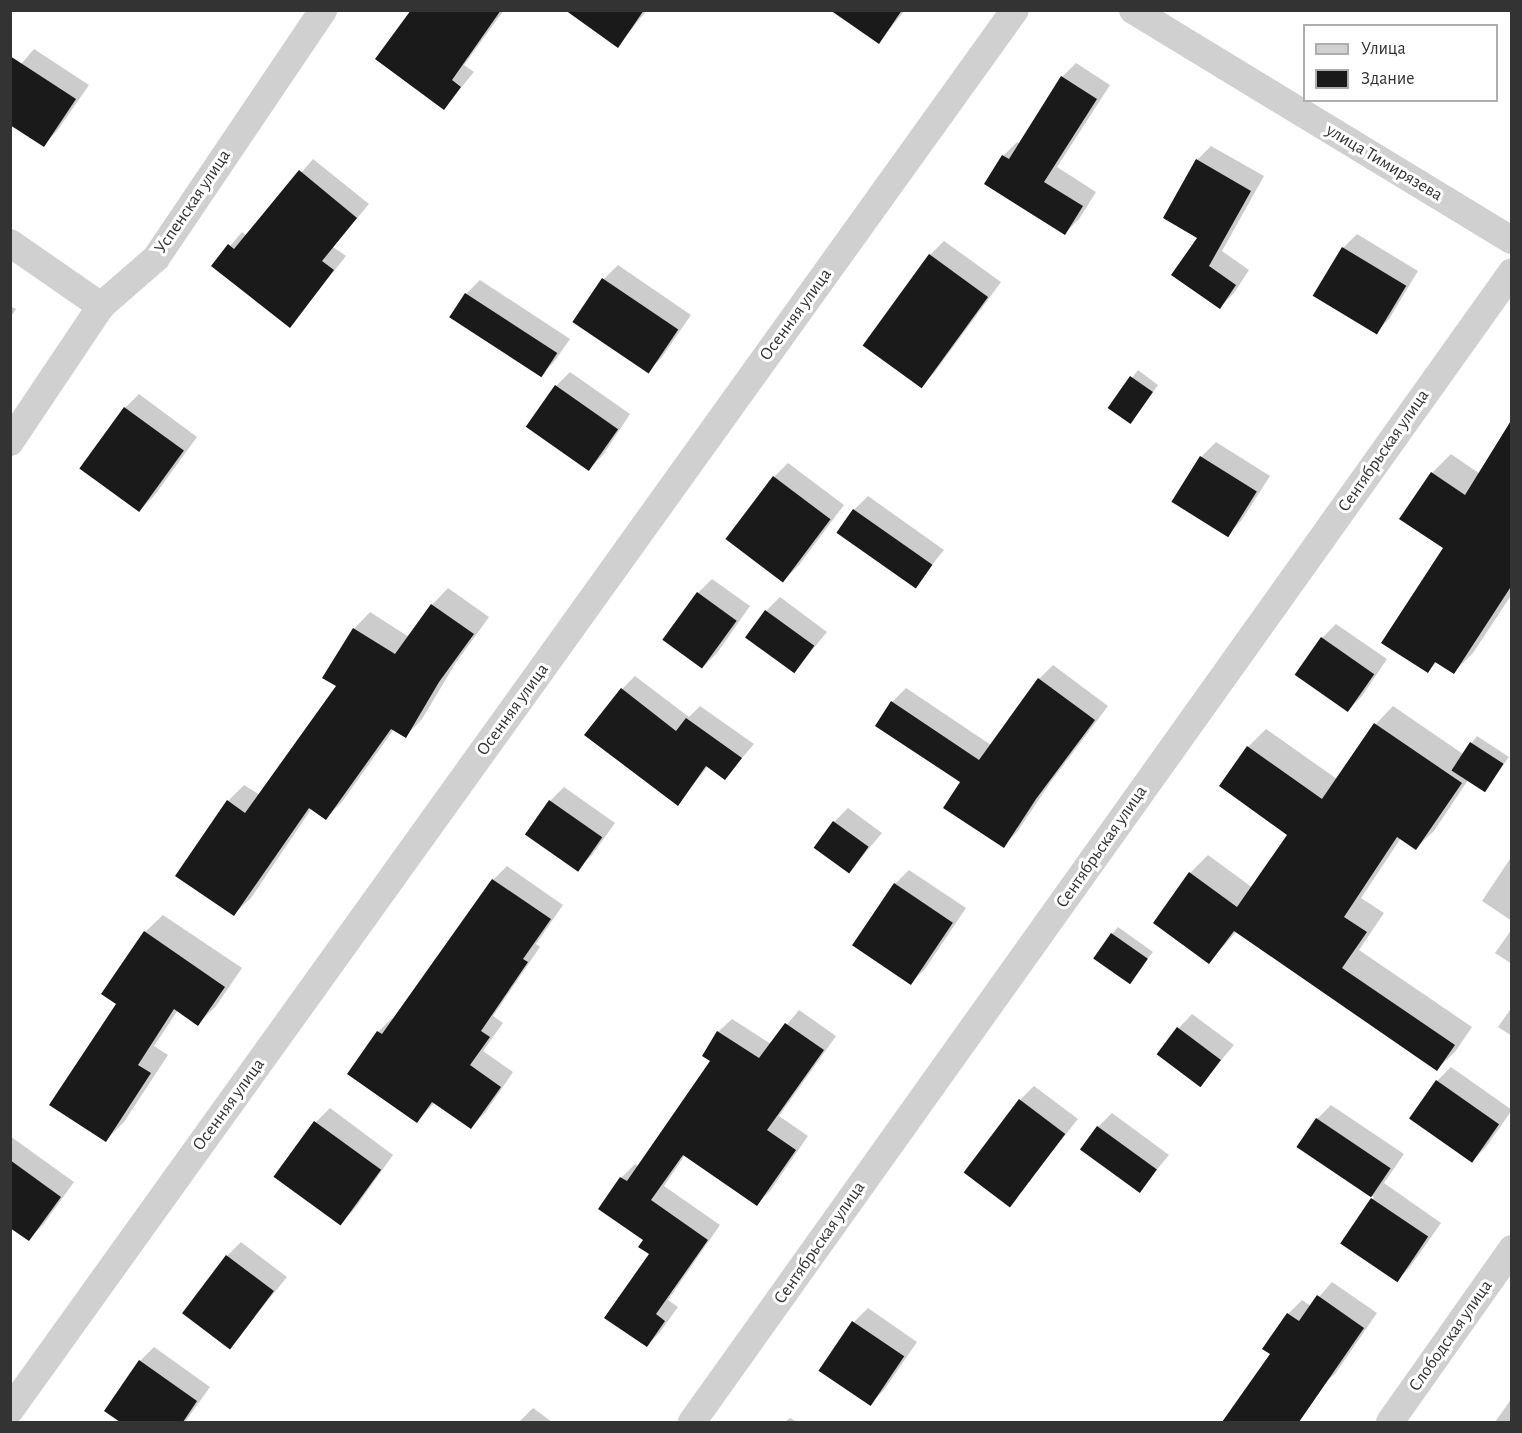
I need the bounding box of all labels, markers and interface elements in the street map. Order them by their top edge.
legend [1303,24,1498,102]
text: Улица [1361,40,1406,58]
text: Здание [1361,70,1415,88]
street label: улица Тимирязева [1322,120,1446,206]
street label: Успенская улица [150,146,236,258]
street label: Осенняя улица [755,265,837,365]
street label: Сентябрьская улица [1334,386,1434,516]
street label: Осенняя улица [472,660,554,760]
street label: Сентябрьская улица [1052,782,1152,912]
street label: Осенняя улица [188,1055,270,1155]
street label: Сентябрьская улица [770,1178,870,1308]
street label: Слободская улица [1405,1276,1497,1396]

